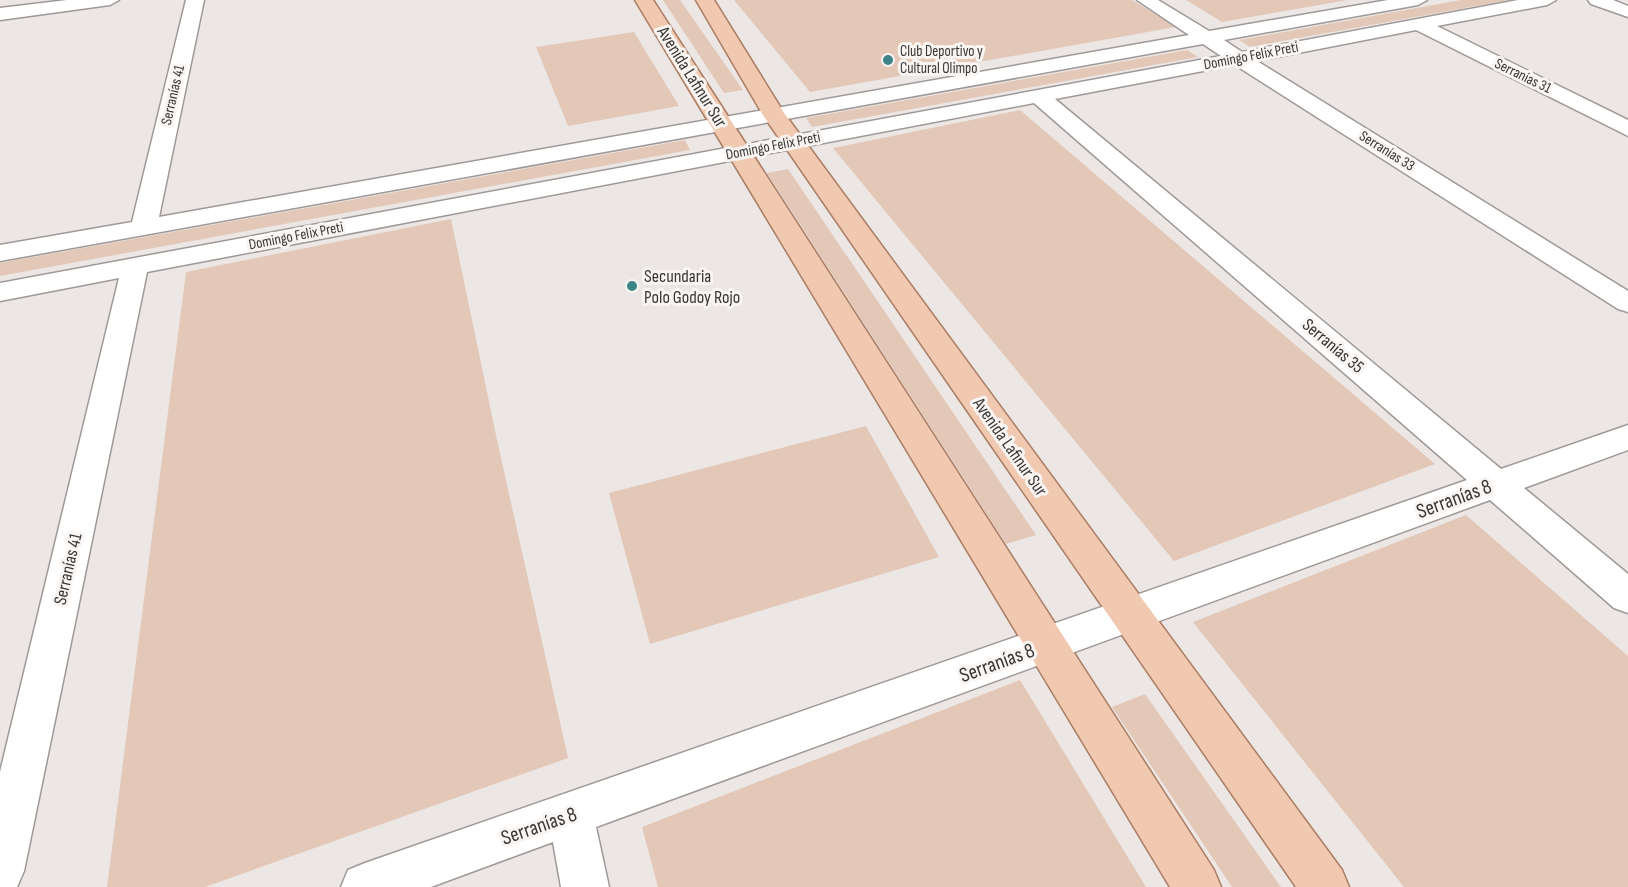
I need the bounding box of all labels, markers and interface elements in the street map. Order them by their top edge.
street label: Avenida Lafinur Sur [652,22,731,131]
street label: Domingo Felix Preti [1202,37,1300,74]
place label: Club Deportivo y Cultural Olimpo [900,42,983,78]
marker: Club Deportivo y Cultural Olimpo [881,53,895,67]
street label: Serranías 31 [1491,54,1555,98]
street label: Serranías 41 [157,62,189,127]
street label: Domingo Felix Preti [724,127,822,164]
street label: Serranías 33 [1356,127,1418,175]
street label: Domingo Felix Preti [247,217,345,254]
place label: Secundaria Polo Godoy Rojo [644,266,740,308]
marker: Secundaria Polo Godoy Rojo [625,279,639,293]
street label: Serranías 35 [1298,314,1368,378]
street label: Avenida Lafinur Sur [968,393,1052,500]
street label: Serranías 8 [1413,474,1495,524]
street label: Serranías 41 [50,530,87,607]
street label: Serranías 8 [956,638,1038,688]
street label: Serranías 8 [498,801,580,851]

